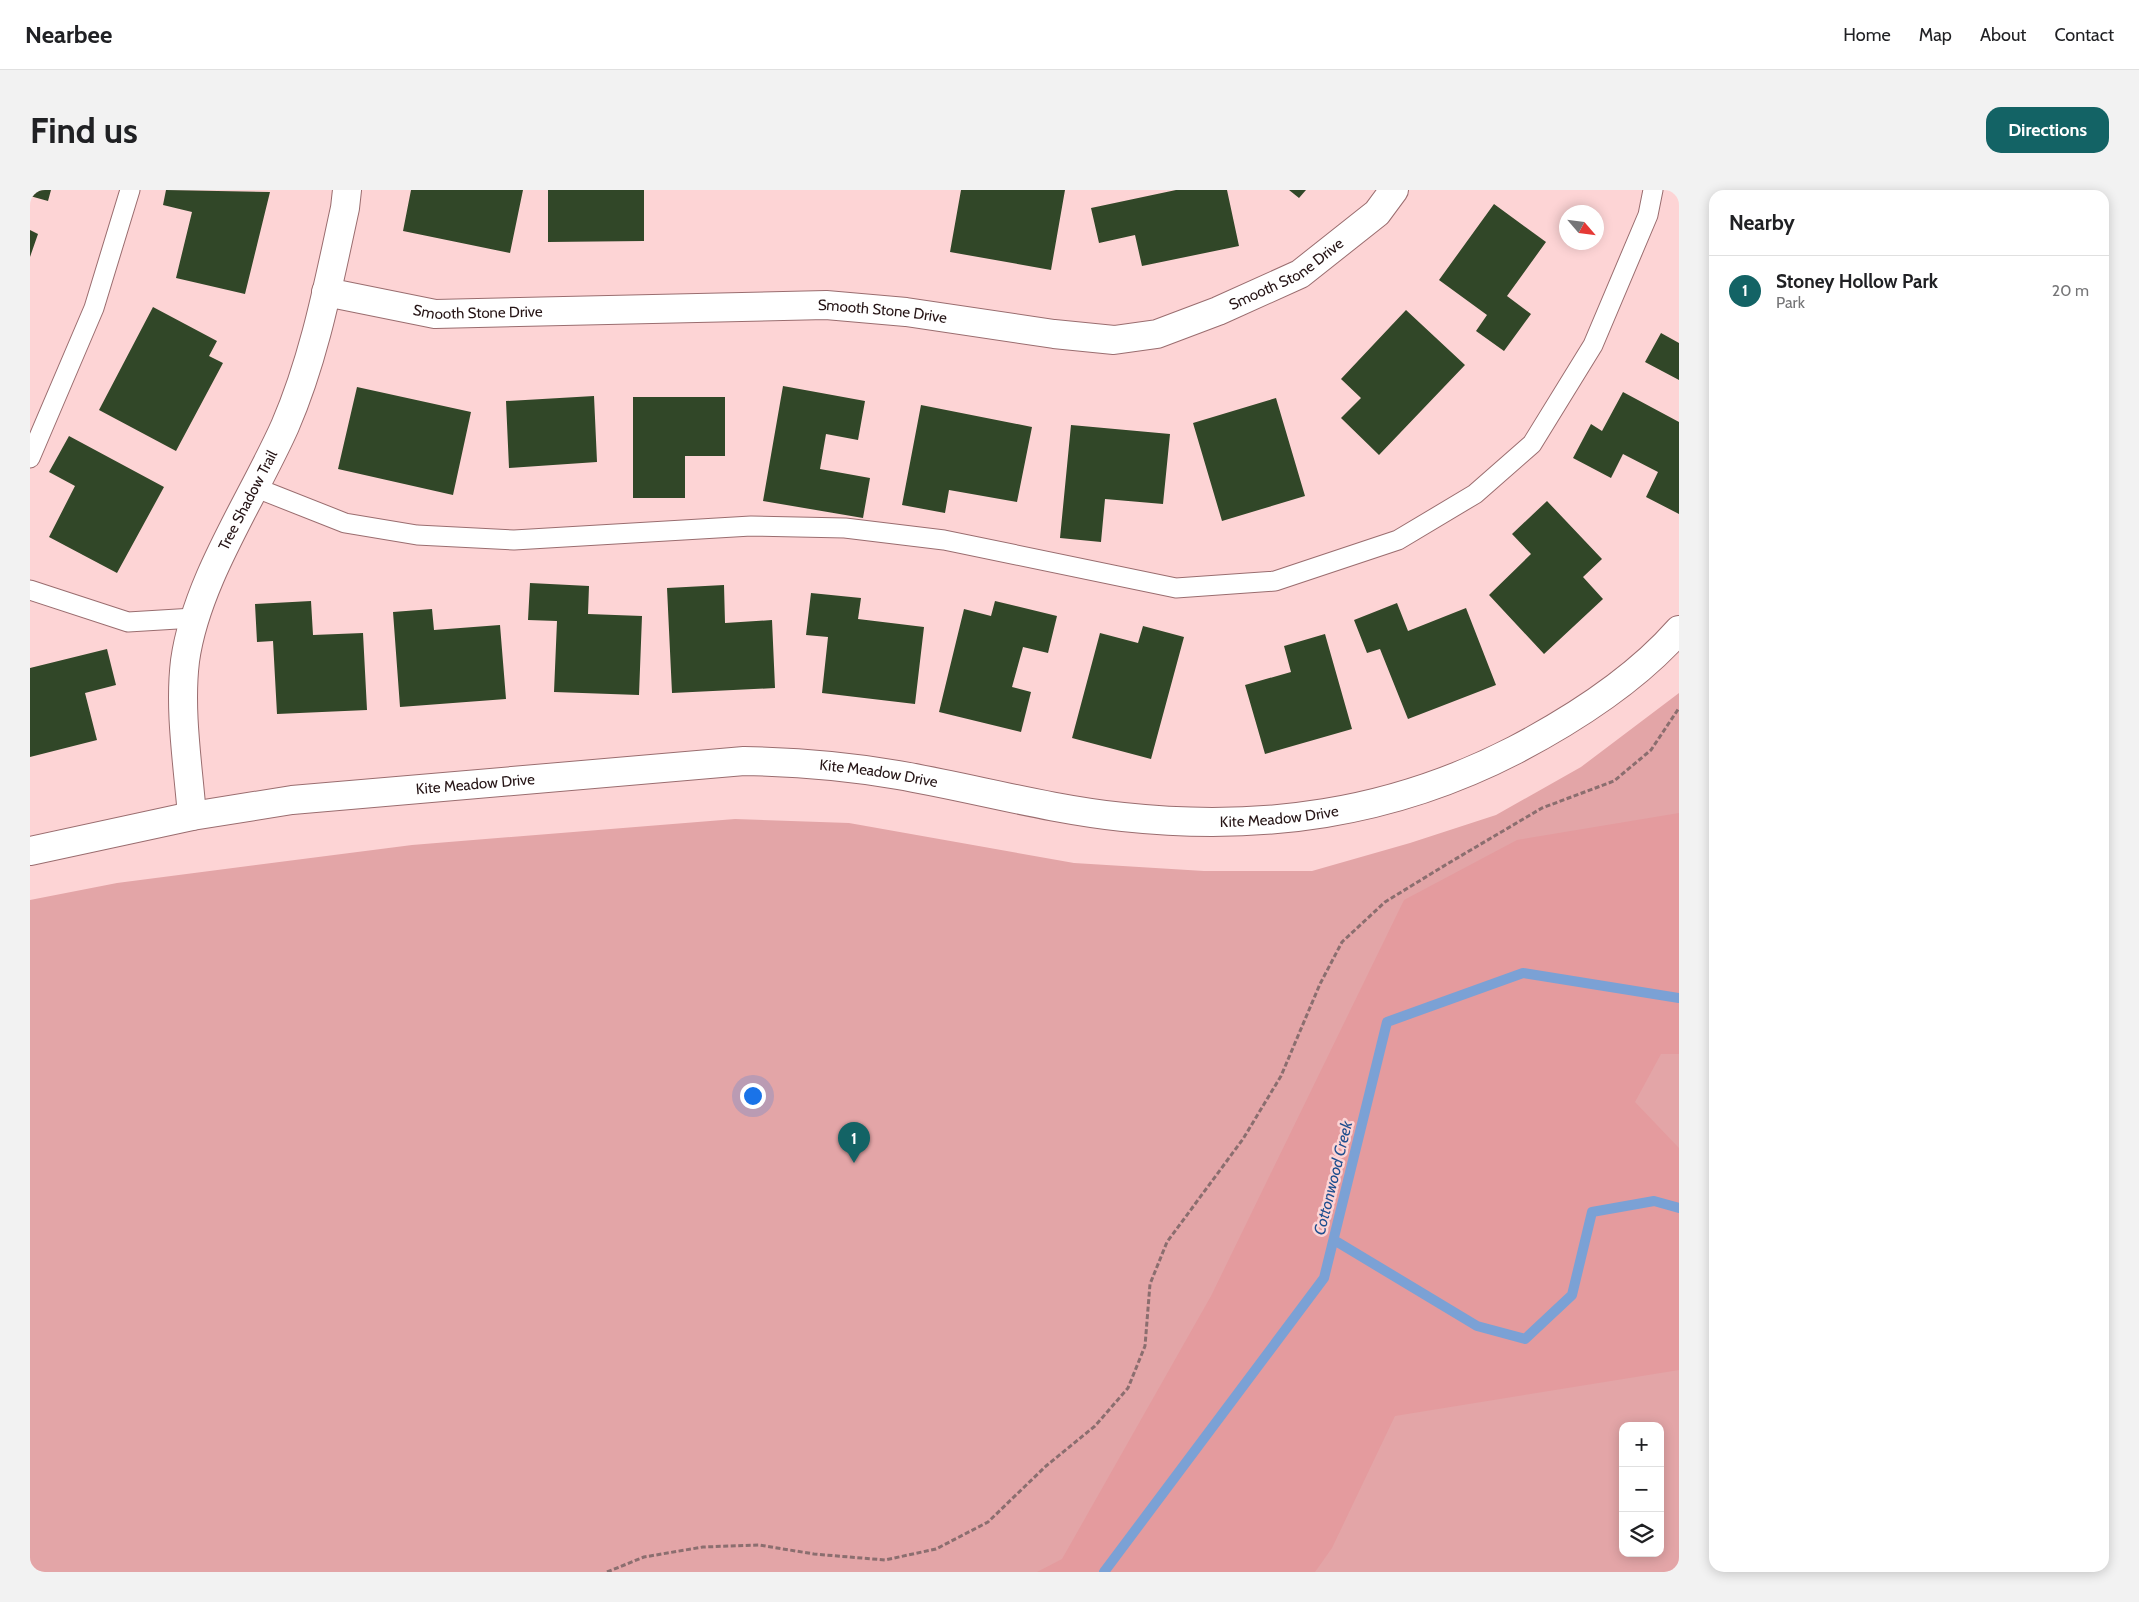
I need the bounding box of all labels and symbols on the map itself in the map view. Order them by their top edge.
north arrow [1559,205,1604,250]
street label: Smooth Stone Drive [1226,234,1347,314]
street label: Smooth Stone Drive [818,296,948,327]
street label: Smooth Stone Drive [412,301,543,323]
street label: Tree Shadow Trail [215,447,281,553]
street label: Kite Meadow Drive [819,756,940,791]
street label: Kite Meadow Drive [415,770,536,798]
street label: Kite Meadow Drive [1220,802,1340,831]
your location [740,1083,766,1109]
water label: Cottonwood Creek [1310,1118,1357,1237]
pin: 1 [838,1122,870,1163]

